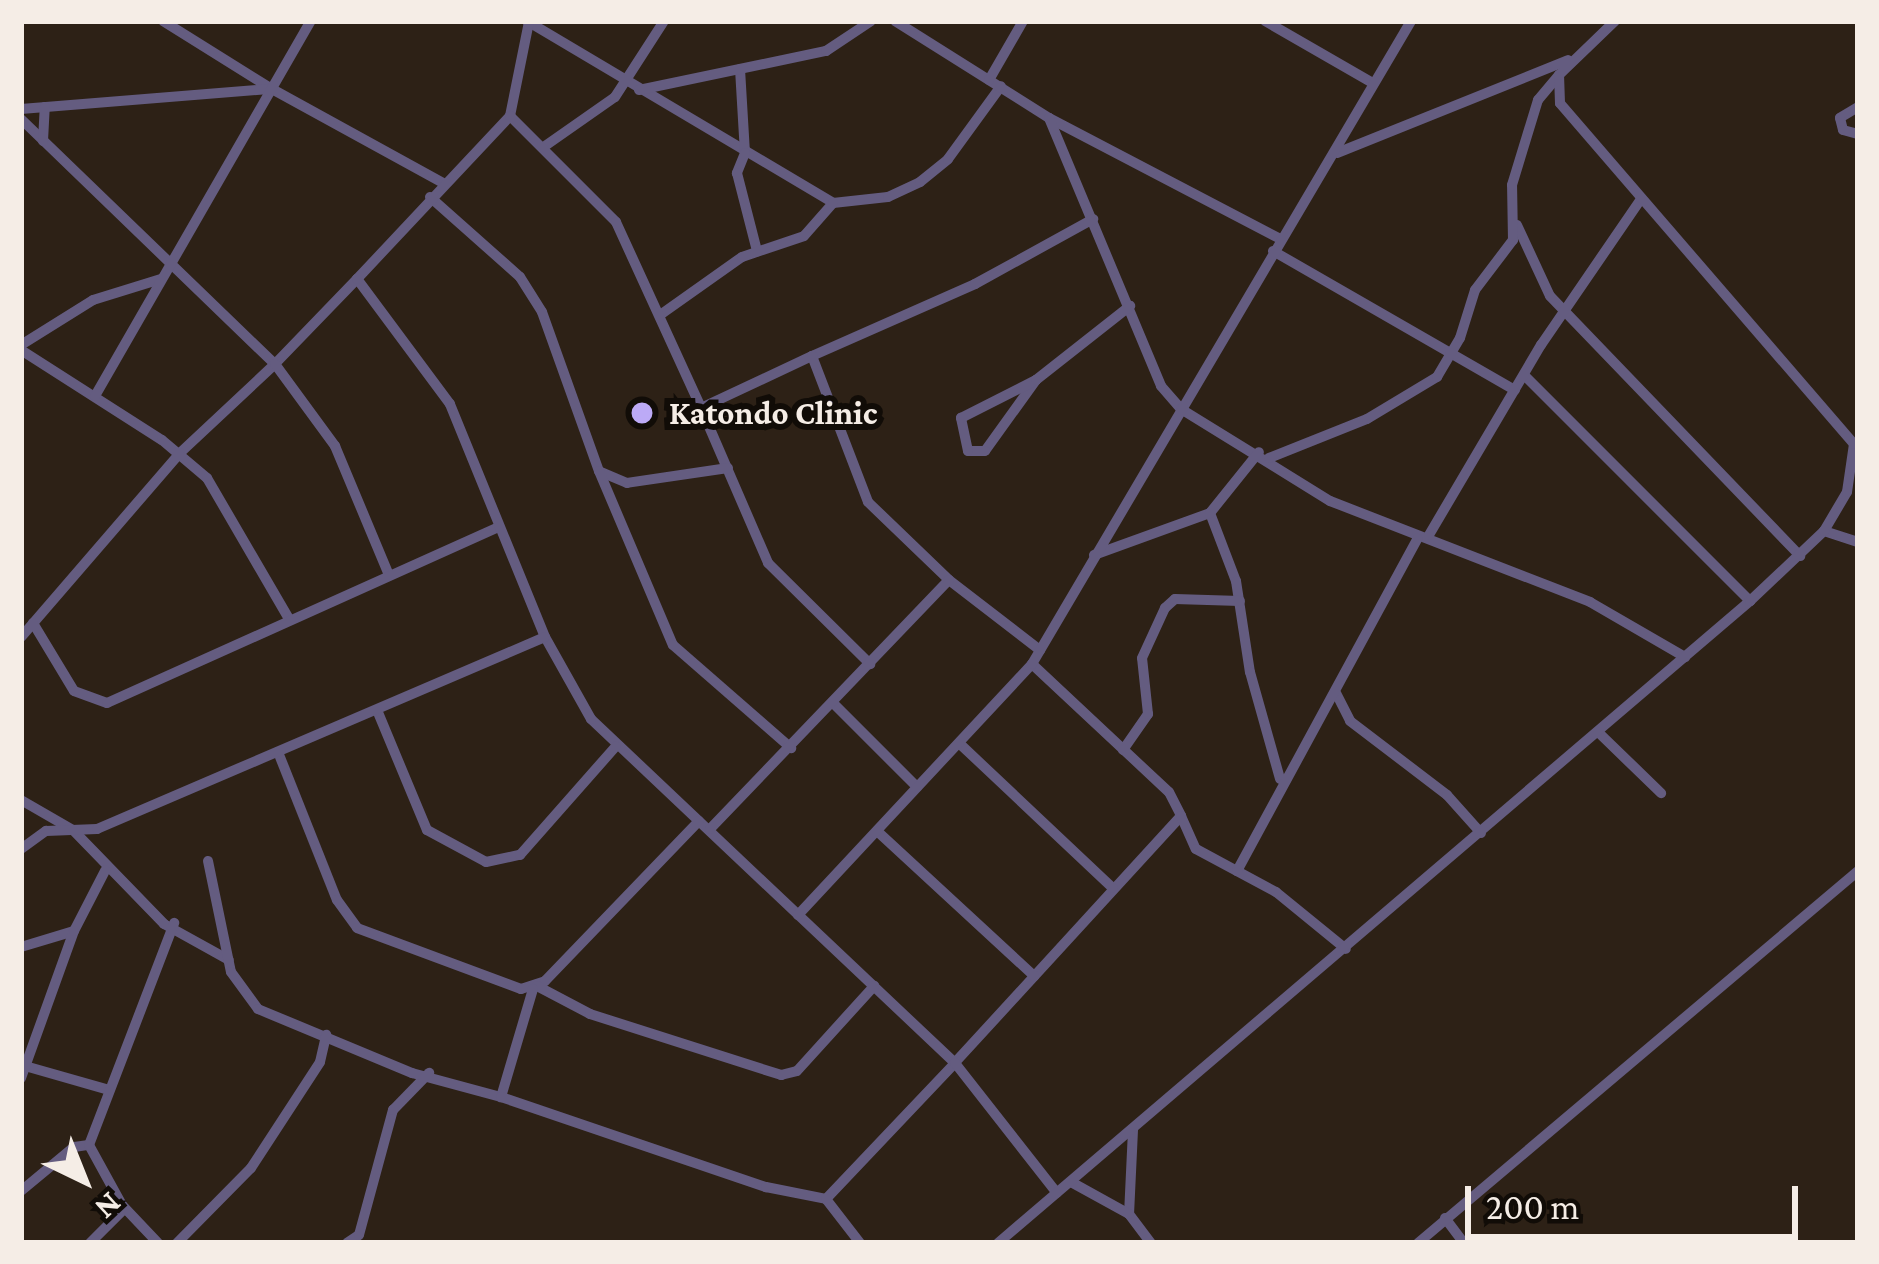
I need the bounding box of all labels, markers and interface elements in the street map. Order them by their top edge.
place label: Katondo Clinic [669,393,878,433]
marker: Katondo Clinic [626,397,658,429]
north arrow [24,1120,144,1240]
scale bar [1471,1162,1804,1236]
text: N [88,1185,130,1228]
text: 200 m [1486,1187,1580,1227]

